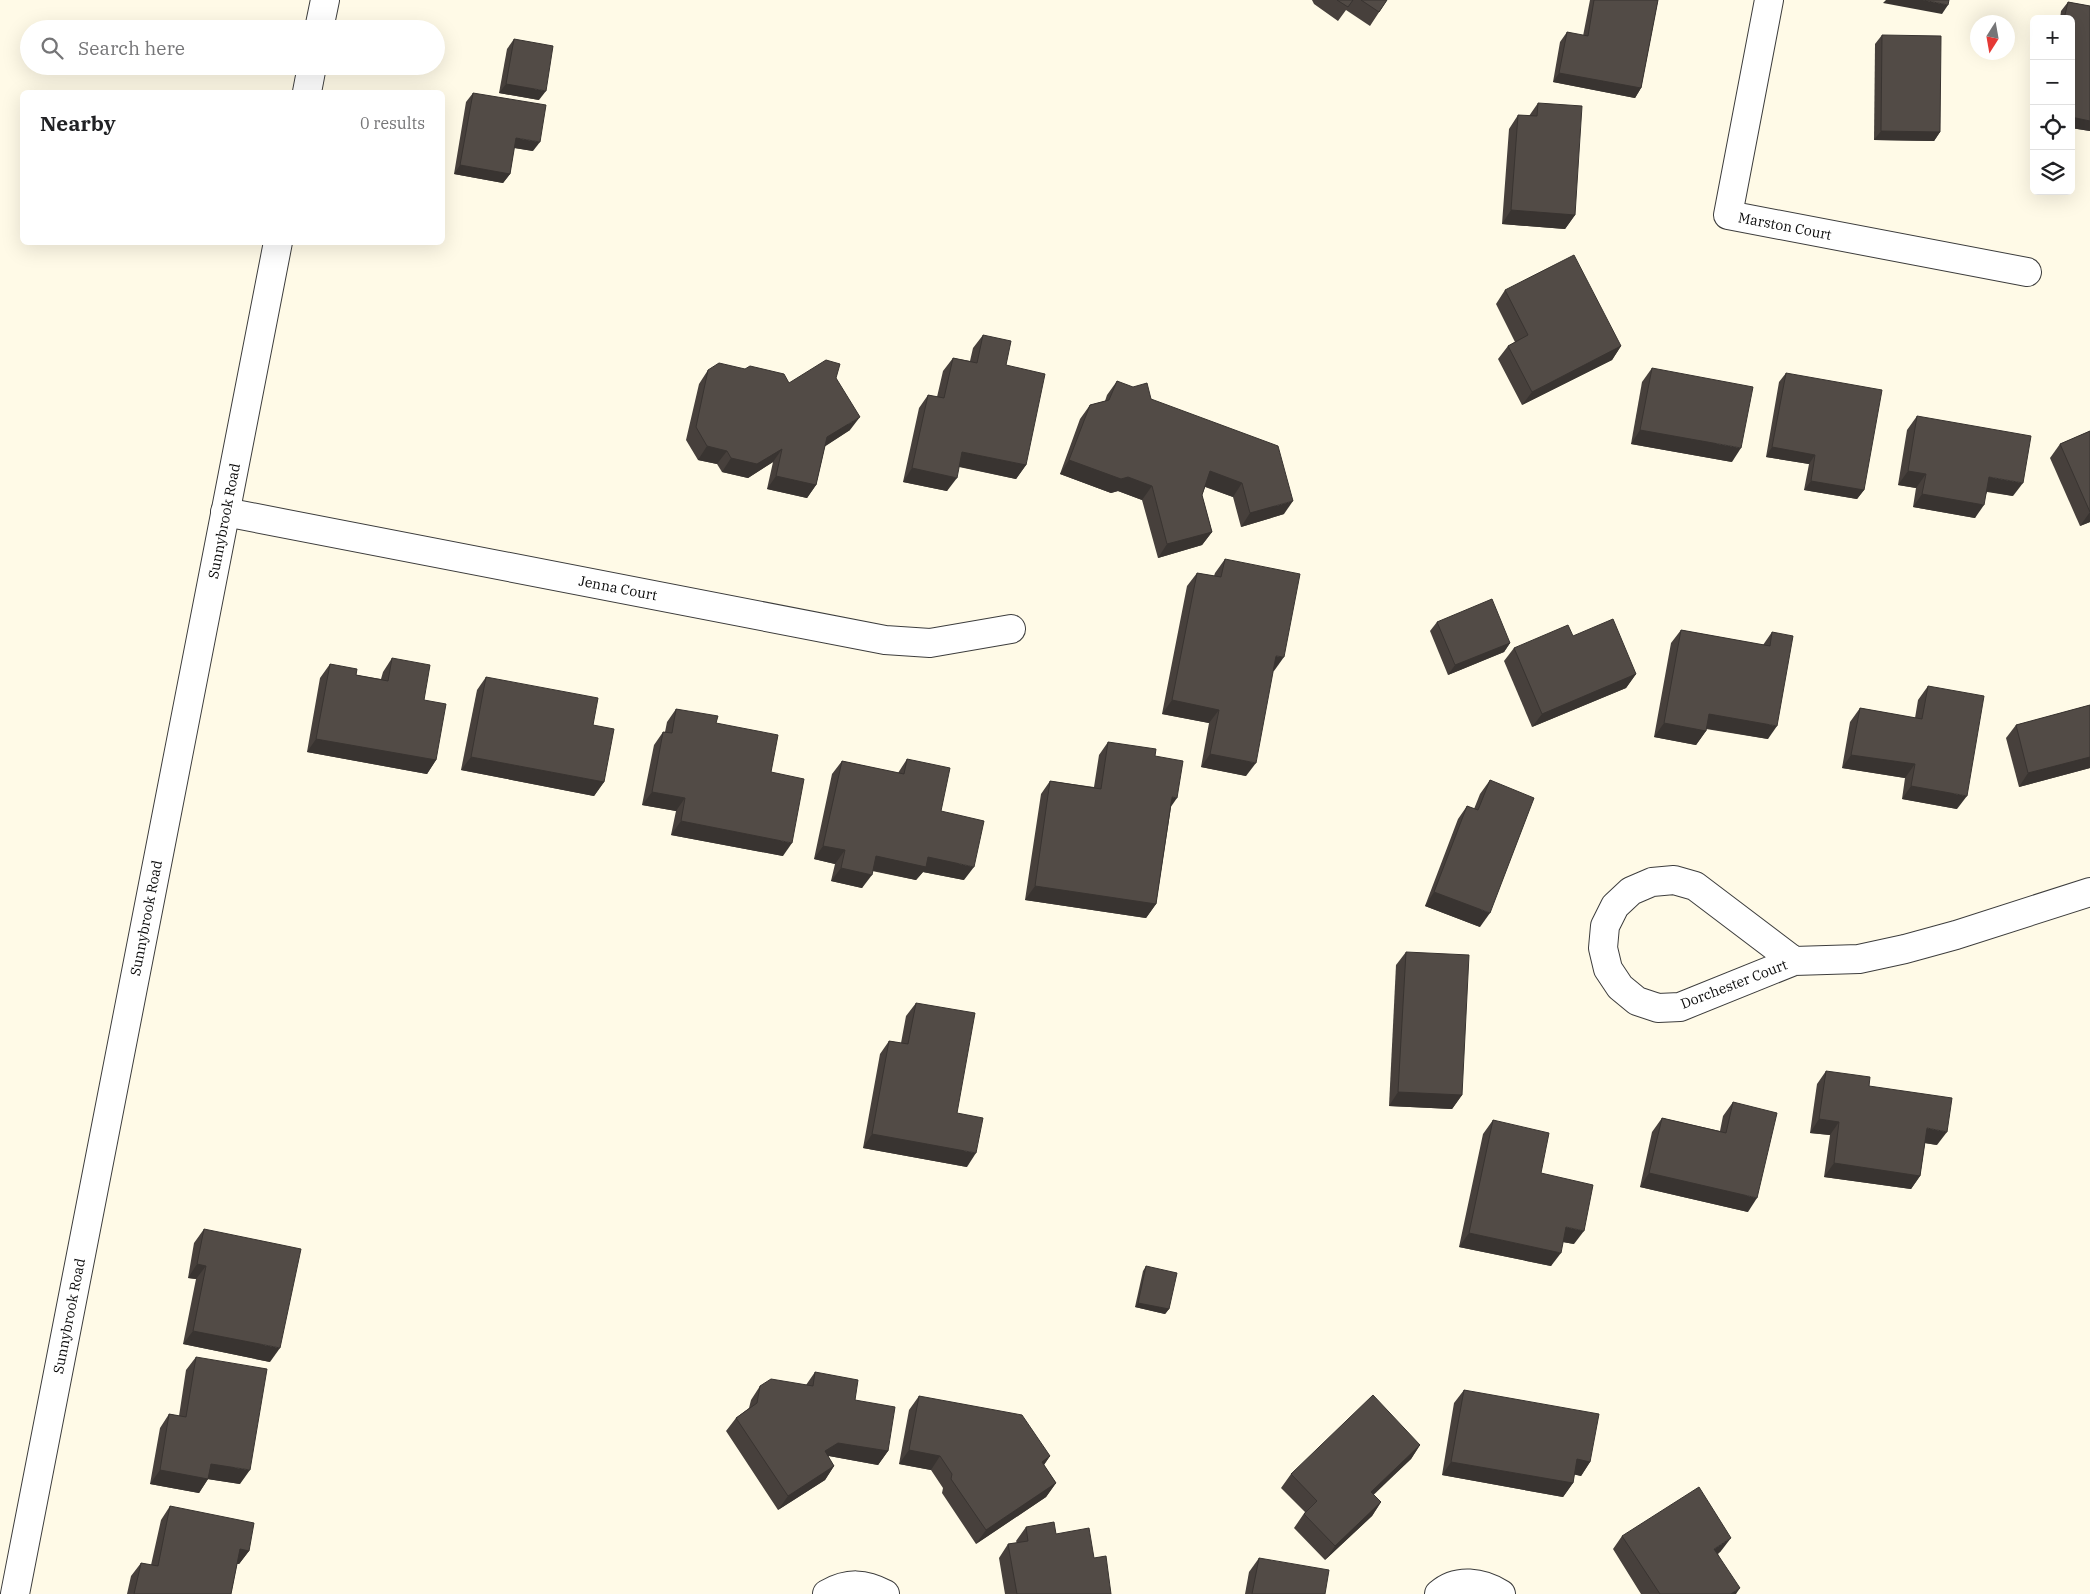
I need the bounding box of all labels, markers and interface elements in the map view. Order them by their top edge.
north arrow [1970,15,2015,60]
map controls [2030,15,2075,195]
button: + [2030,15,2075,60]
search box [20,20,445,75]
icon: search [38,34,66,62]
text: Search here [78,36,185,60]
button: − [2030,60,2075,105]
button: locate [2030,105,2075,150]
text: Nearby [40,109,116,137]
text: 0 results [360,113,425,133]
button: layers [2030,150,2075,195]
street label: Marston Court [1737,208,1833,244]
street label: Sunnybrook Road [204,461,244,580]
street label: Jenna Court [577,572,659,604]
street label: Sunnybrook Road [126,858,166,977]
street label: Dorchester Court [1678,955,1790,1013]
street label: Sunnybrook Road [49,1256,89,1375]

